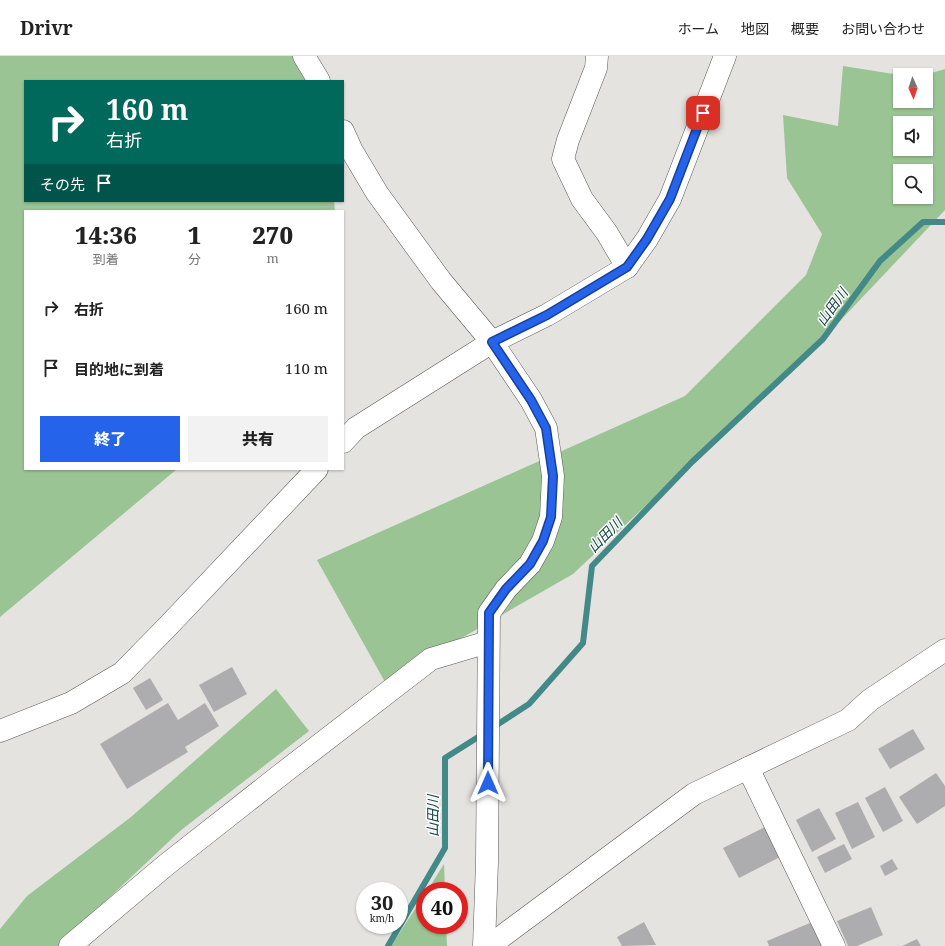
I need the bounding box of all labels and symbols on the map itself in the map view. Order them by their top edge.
north arrow [893,68,933,108]
pin [686,96,720,130]
water label: 山田川 [812,283,853,329]
water label: 山田川 [583,512,627,556]
position arrow [467,762,509,804]
water label: 山田川 [423,793,442,837]
speed limit sign: 40 [416,882,468,934]

